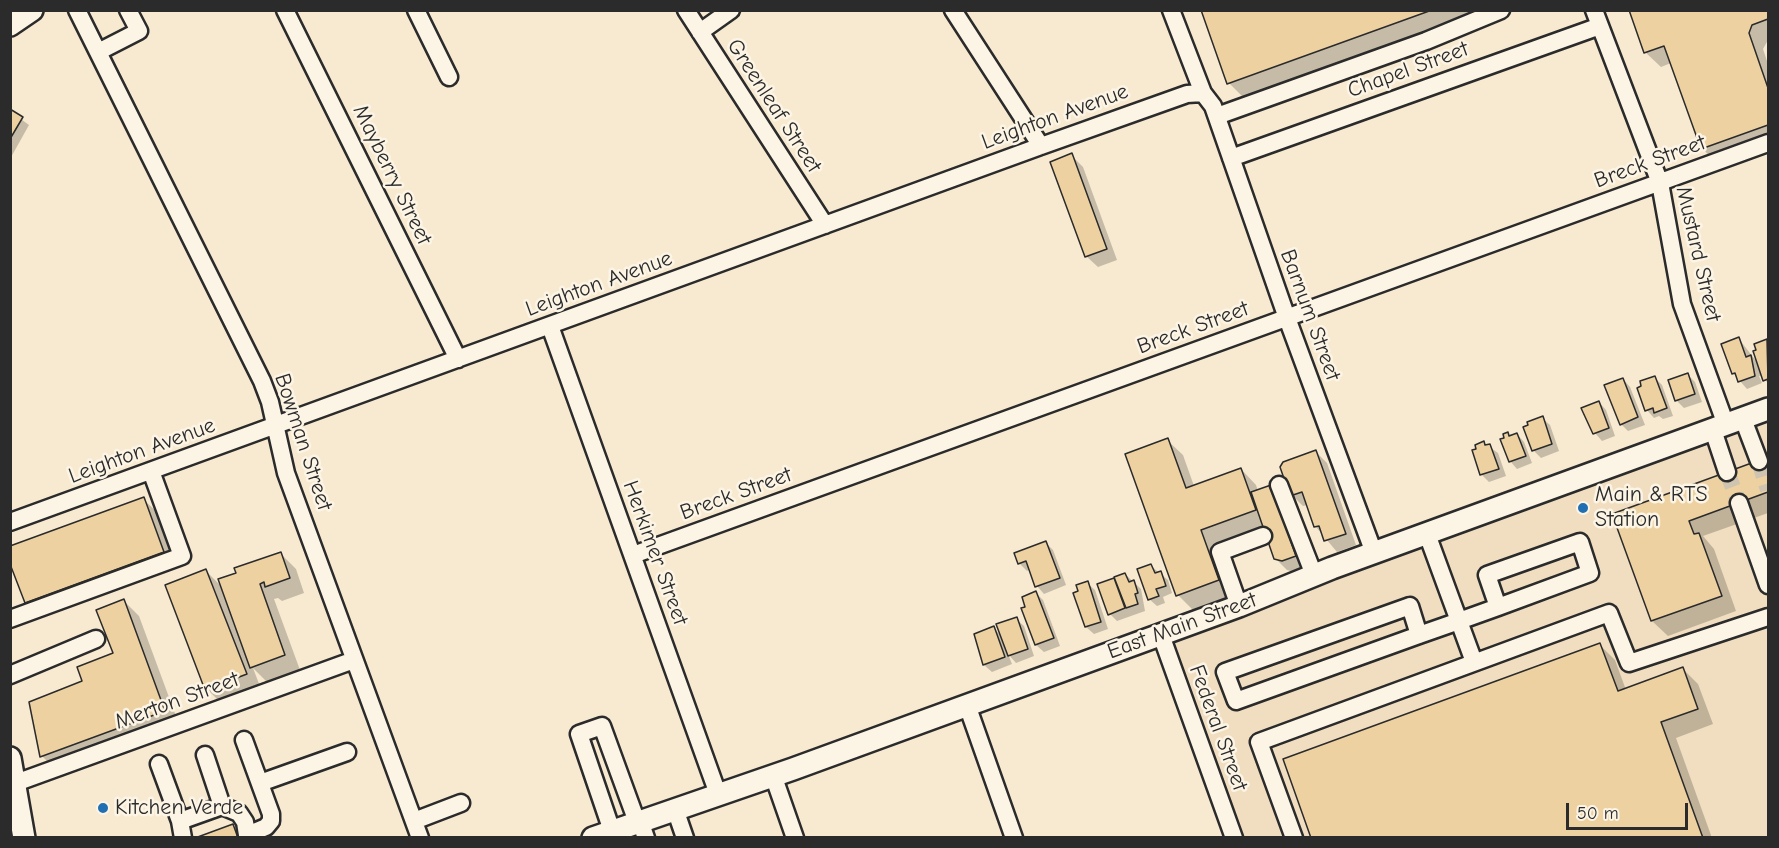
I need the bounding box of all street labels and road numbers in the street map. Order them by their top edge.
street label: Greenleaf Street [721,34,827,178]
street label: Chapel Street [1344,36,1472,104]
street label: Leighton Avenue [978,78,1132,156]
street label: Mayberry Street [347,101,437,249]
street label: Breck Street [1591,130,1709,194]
street label: Mustard Street [1670,184,1726,324]
street label: Leighton Avenue [522,245,676,323]
street label: Barnum Street [1274,246,1346,384]
street label: Breck Street [1134,296,1252,360]
street label: Bowman Street [268,370,338,514]
street label: Leighton Avenue [65,412,219,490]
street label: Breck Street [677,462,795,526]
street label: Herkimer Street [617,477,693,629]
street label: East Main Street [1104,587,1260,665]
street label: Federal Street [1183,661,1253,795]
street label: Merton Street [111,666,243,736]

